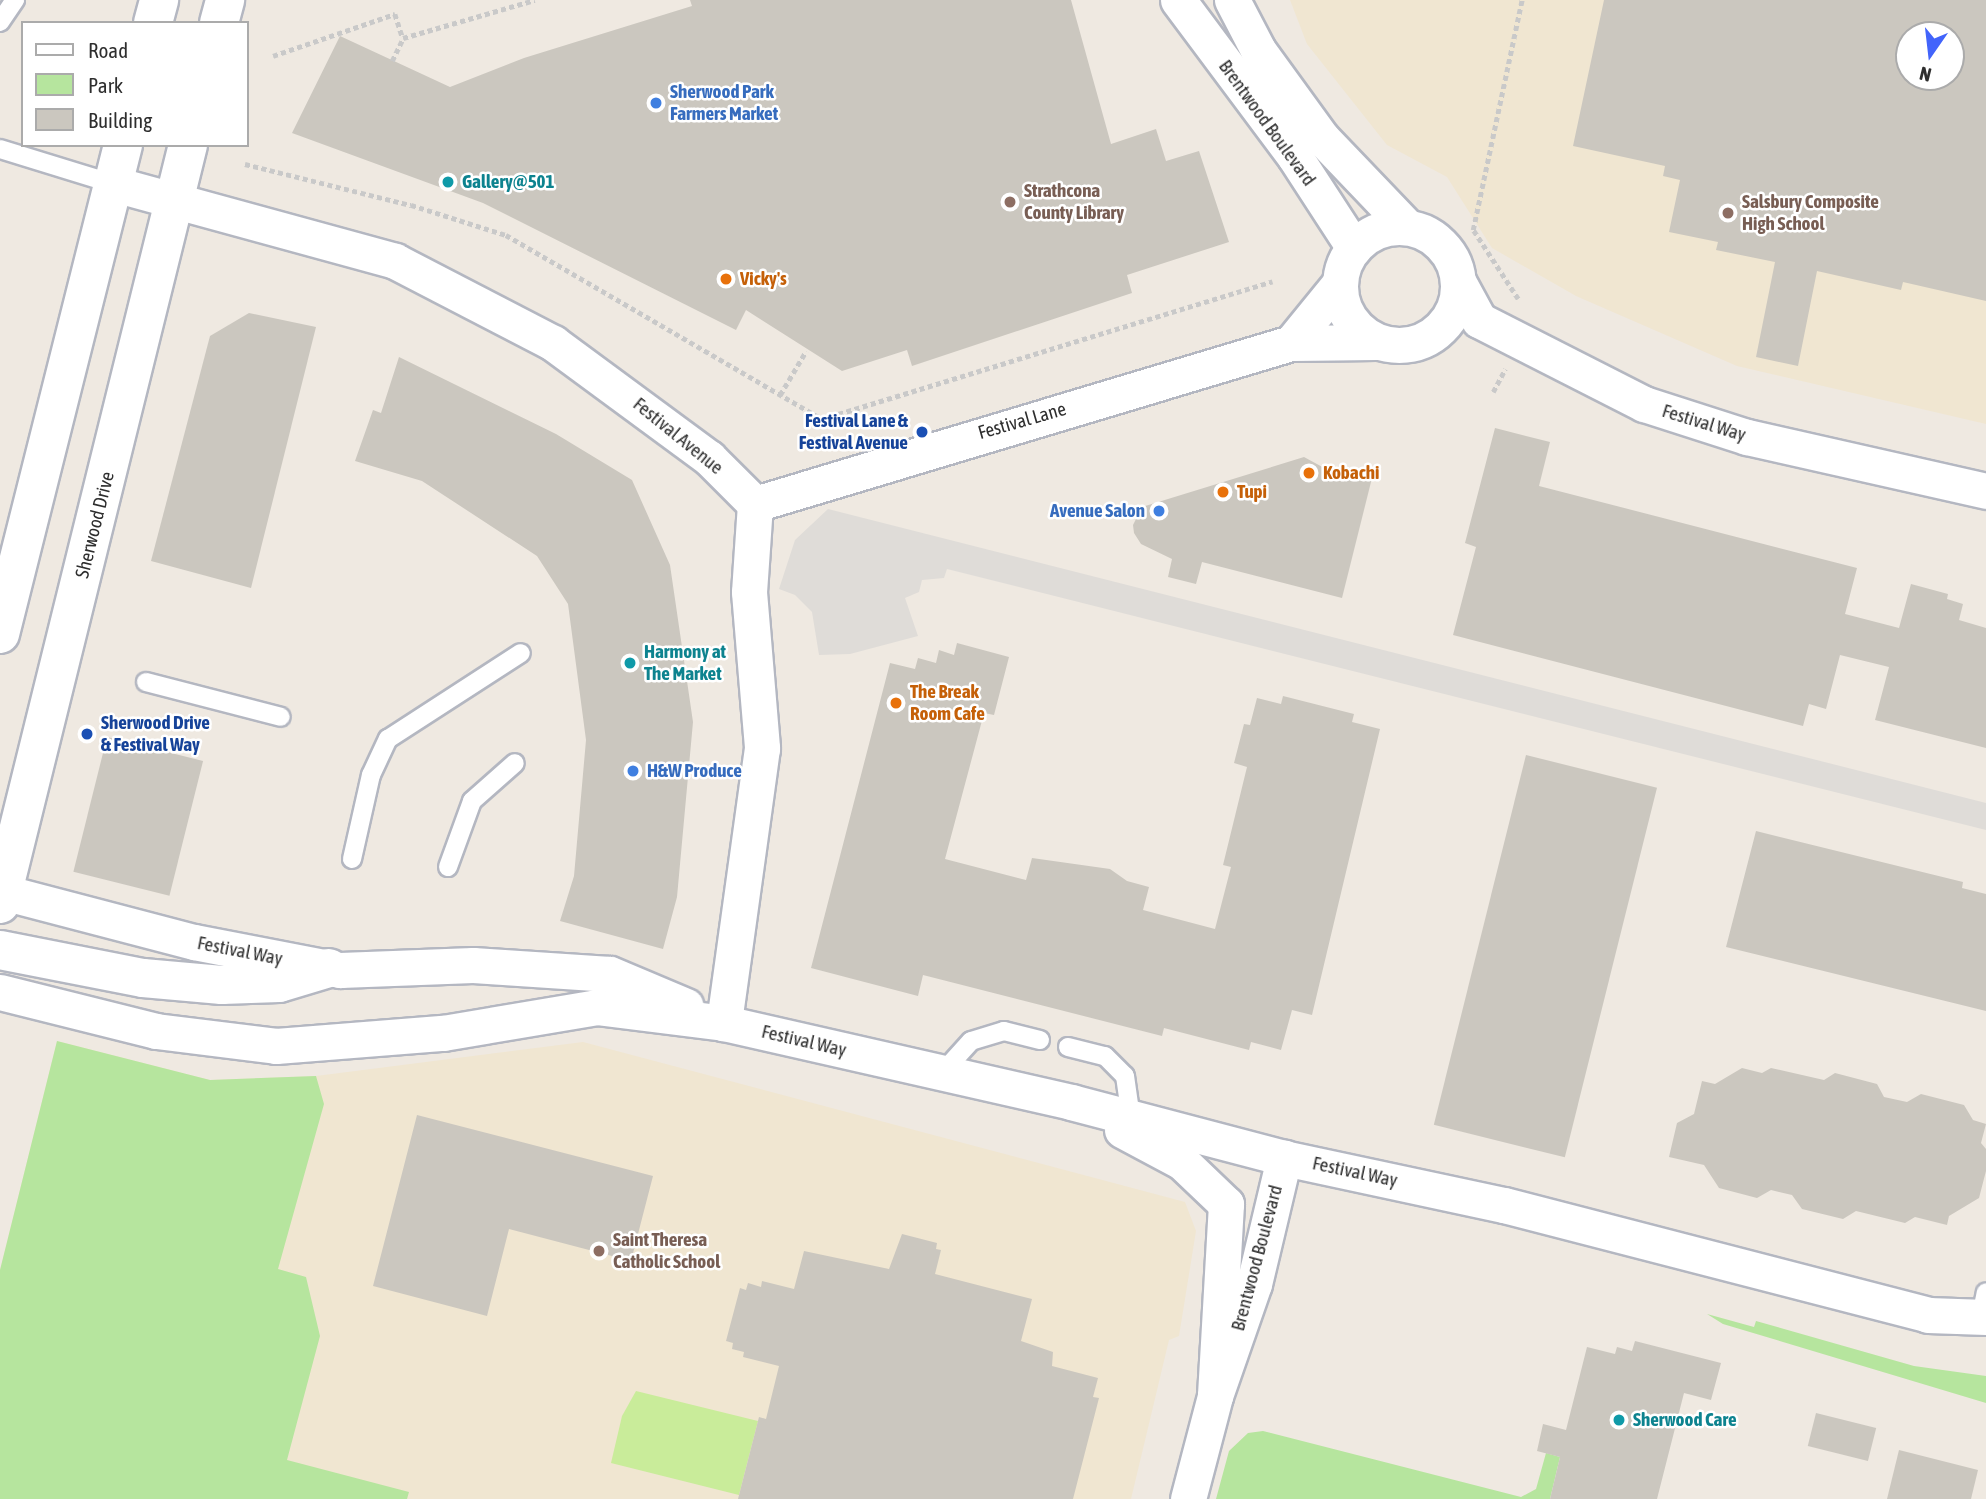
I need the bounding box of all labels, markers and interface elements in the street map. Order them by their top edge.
legend [21,21,248,147]
north arrow [1895,21,1965,91]
text: Road [88,38,128,62]
street label: Brentwood Boulevard [1214,56,1320,190]
text: N [1917,62,1934,86]
text: Park [88,73,123,97]
place label: Sherwood Park Farmers Market [670,81,778,125]
marker: Sherwood Park Farmers Market [648,95,664,111]
text: Building [88,108,152,132]
place label: Gallery@501 [462,171,554,193]
marker: Gallery@501 [440,174,456,190]
place label: Strathcona County Library [1024,180,1124,224]
place label: Salsbury Composite High School [1742,191,1879,235]
marker: Strathcona County Library [1002,194,1018,210]
marker: Salsbury Composite High School [1720,205,1736,221]
place label: Vicky's [740,268,787,290]
marker: Vicky's [718,271,734,287]
street label: Festival Avenue [628,393,728,479]
street label: Festival Lane [975,398,1069,444]
street label: Festival Way [1659,399,1749,447]
place label: Festival Lane & Festival Avenue [799,410,908,454]
marker: Festival Lane & Festival Avenue [914,424,930,440]
place label: Kobachi [1323,462,1379,484]
marker: Kobachi [1301,465,1317,481]
street label: Sherwood Drive [71,469,119,581]
place label: Tupi [1237,481,1267,503]
marker: Tupi [1215,484,1231,500]
place label: Avenue Salon [1050,500,1145,522]
marker: Avenue Salon [1151,503,1167,519]
place label: Harmony at The Market [644,641,726,685]
marker: Harmony at The Market [622,655,638,671]
place label: The Break Room Cafe [910,681,985,725]
marker: The Break Room Cafe [888,695,904,711]
place label: Sherwood Drive & Festival Way [101,712,210,756]
marker: Sherwood Drive & Festival Way [79,726,95,742]
place label: H&W Produce [647,760,742,782]
marker: H&W Produce [625,763,641,779]
street label: Festival Way [195,932,285,970]
street label: Festival Way [759,1020,849,1062]
street label: Festival Way [1310,1152,1400,1192]
street label: Brentwood Boulevard [1227,1183,1287,1333]
place label: Saint Theresa Catholic School [613,1229,720,1273]
marker: Saint Theresa Catholic School [591,1243,607,1259]
place label: Sherwood Care [1633,1409,1737,1431]
marker: Sherwood Care [1611,1412,1627,1428]

